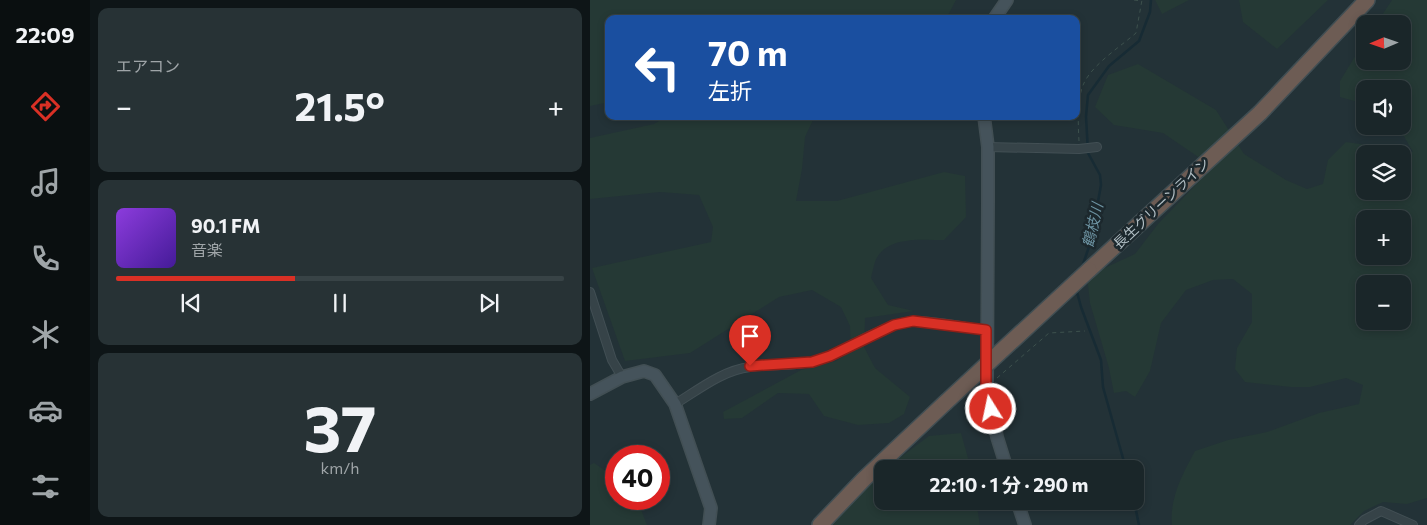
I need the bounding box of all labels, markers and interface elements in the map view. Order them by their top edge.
north arrow [1356,15,1411,70]
map controls [1356,15,1411,330]
text: 22:09 [15,21,75,48]
text: 70 m [708,30,788,73]
icon: left [625,35,690,100]
text: エアコン [116,56,180,75]
text: 左折 [708,77,752,104]
button: sound [1356,80,1411,135]
text: 21.5° [295,82,385,129]
icon: directions [28,89,63,124]
text: − [116,89,132,123]
text: + [548,89,564,123]
button: layers [1356,145,1411,200]
street label: 長生グリーンライン [1109,154,1213,252]
icon: music [28,165,63,200]
water label: 鶴枝川 [1078,199,1106,249]
button: + [1356,210,1411,265]
text: 90.1 FM [191,214,260,237]
text: 音楽 [191,240,223,259]
icon: phone [28,241,63,276]
button: − [1356,275,1411,330]
icon: previous [177,289,205,317]
icon: pause [326,289,354,317]
icon: next [475,289,503,317]
pin [729,315,771,366]
icon: climate [28,317,63,352]
icon: arrive [736,322,764,350]
position arrow [964,382,1016,434]
text: 37 [304,386,376,465]
icon: car [28,393,63,428]
speed limit sign: 40 [605,445,670,510]
text: km/h [321,458,359,477]
icon: filters [28,469,63,504]
text: 22:10 · 1 分 · 290 m [930,473,1088,496]

